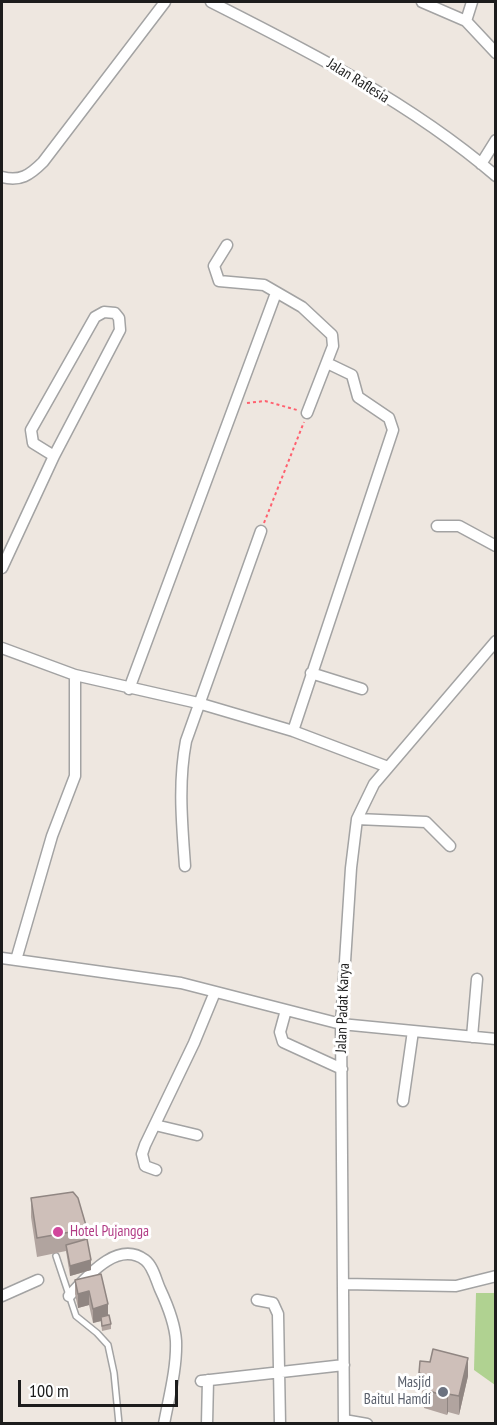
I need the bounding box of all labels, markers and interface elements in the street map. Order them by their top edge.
street label: Jalan Raflesia [324,55,392,107]
street label: Jalan Padat Karya [332,963,354,1053]
place label: Hotel Pujangga [70,1223,149,1241]
marker: Hotel Pujangga [51,1225,65,1239]
scale bar [21,1368,182,1406]
place label: Masjid Baitul Hamdi [364,1374,431,1409]
text: 100 m [29,1379,69,1402]
marker: Masjid Baitul Hamdi [436,1385,450,1399]

